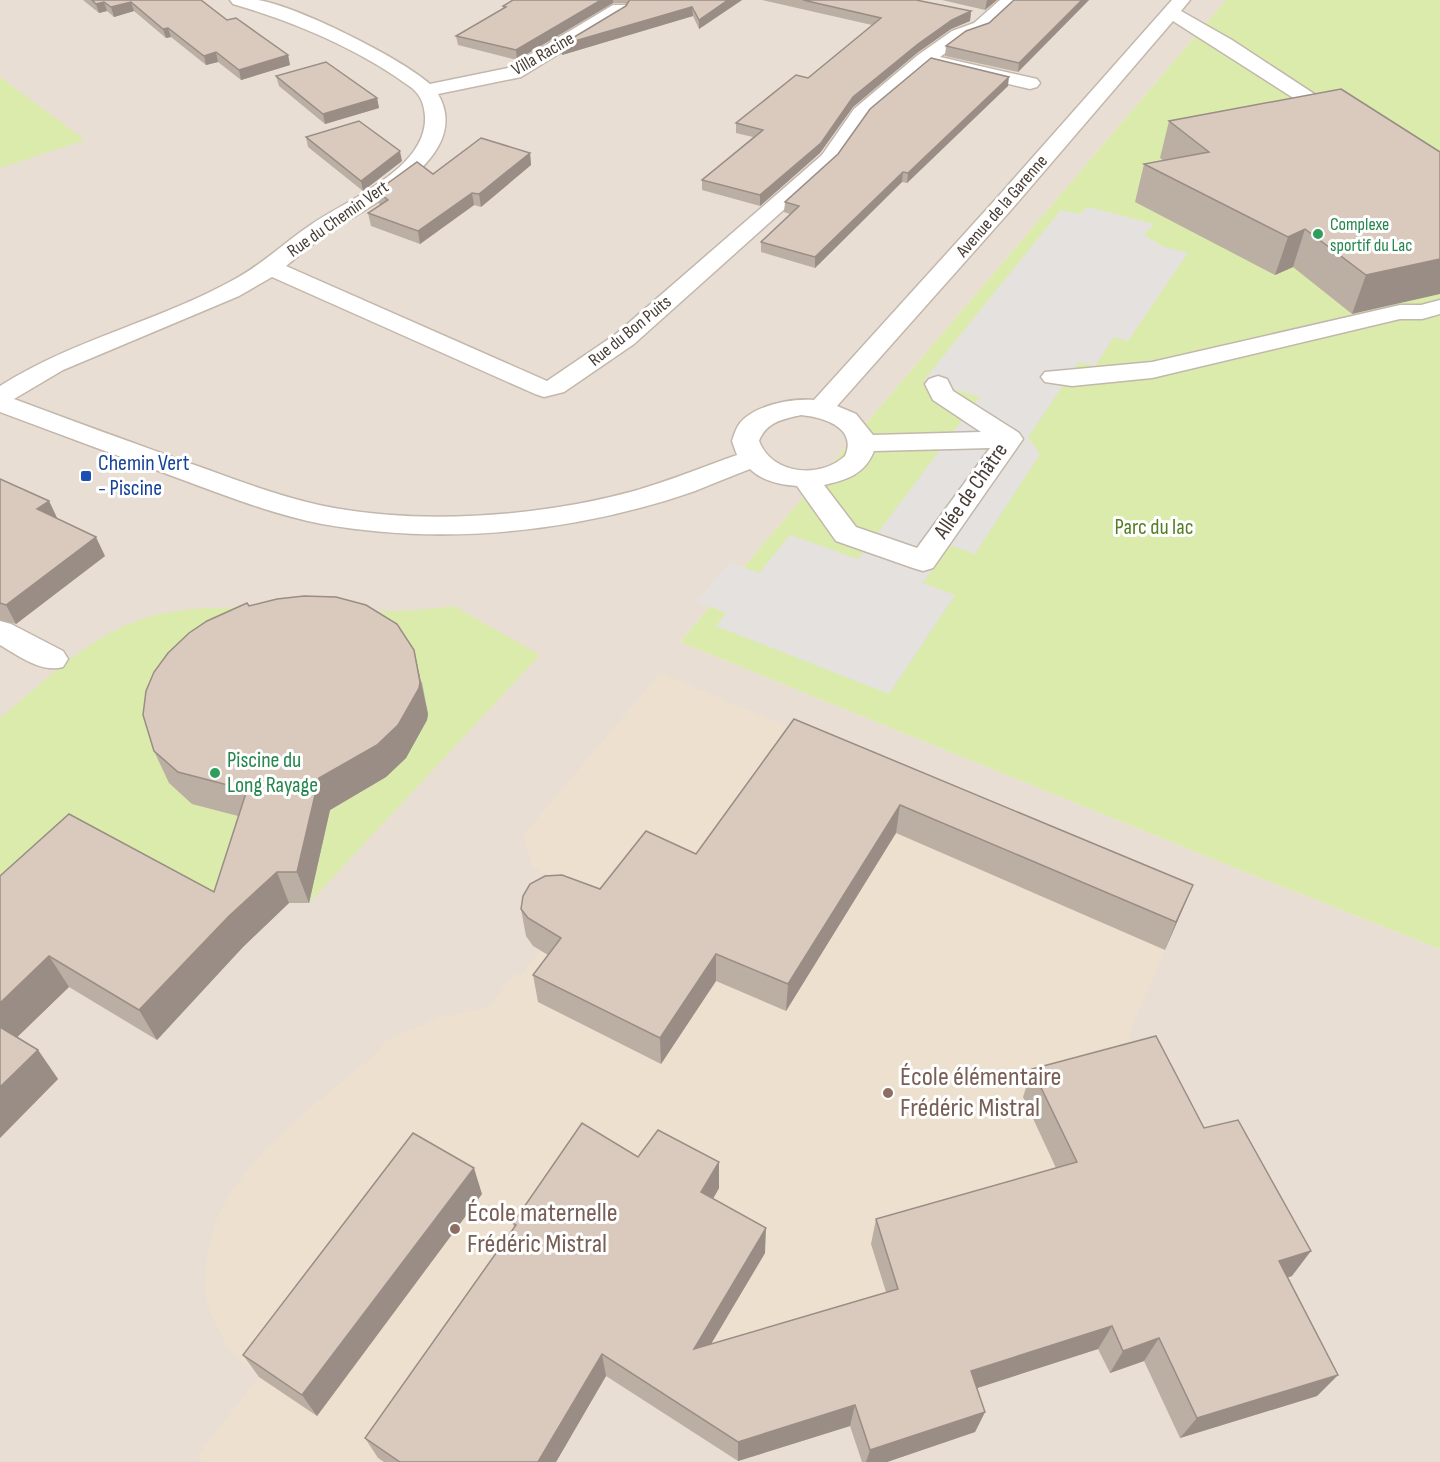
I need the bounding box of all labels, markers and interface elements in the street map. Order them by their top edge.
street label: Villa Racine [508,28,578,80]
street label: Avenue de la Garenne [951,151,1052,262]
street label: Rue du Chemin Vert [283,176,393,262]
place label: Complexe sportif du Lac [1330,214,1412,256]
marker: Complexe sportif du Lac [1311,227,1325,241]
street label: Rue du Bon Puits [584,291,676,371]
street label: Allée de Châtre [928,438,1014,545]
place label: Chemin Vert - Piscine [98,450,190,502]
marker: Chemin Vert - Piscine [79,469,93,483]
park label: Parc du lac [1115,514,1193,541]
place label: Piscine du Long Rayage [227,747,318,799]
marker: Piscine du Long Rayage [208,766,222,780]
place label: École élémentaire Frédéric Mistral [900,1061,1061,1124]
marker: École élémentaire Frédéric Mistral [881,1086,895,1100]
place label: École maternelle Frédéric Mistral [467,1197,618,1260]
marker: École maternelle Frédéric Mistral [448,1222,462,1236]

